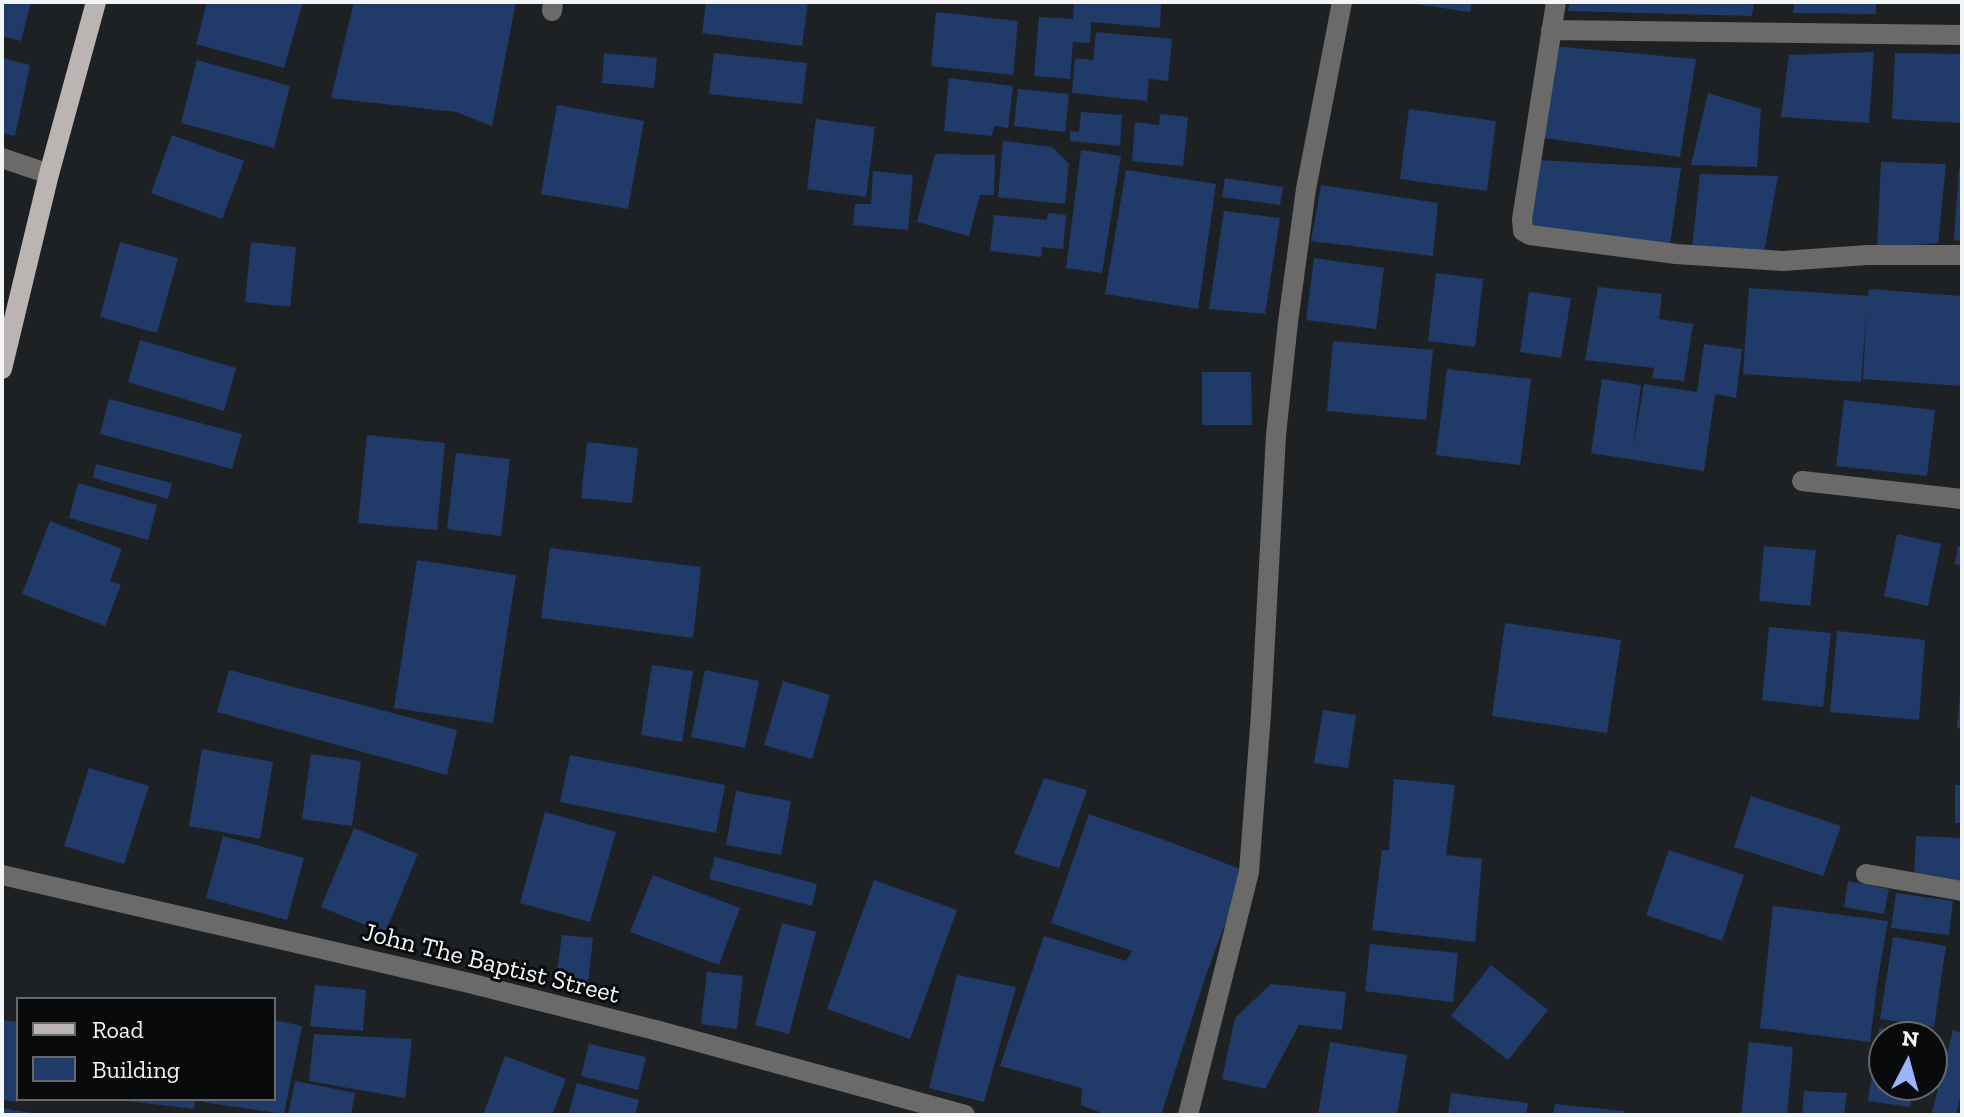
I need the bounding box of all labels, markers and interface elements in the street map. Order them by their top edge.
street label: John The Baptist Street [359,917,623,1011]
legend [16,997,276,1101]
text: Road [92,1015,144,1044]
north arrow [1868,1021,1948,1101]
text: N [1901,1024,1920,1053]
text: Building [92,1055,180,1084]

